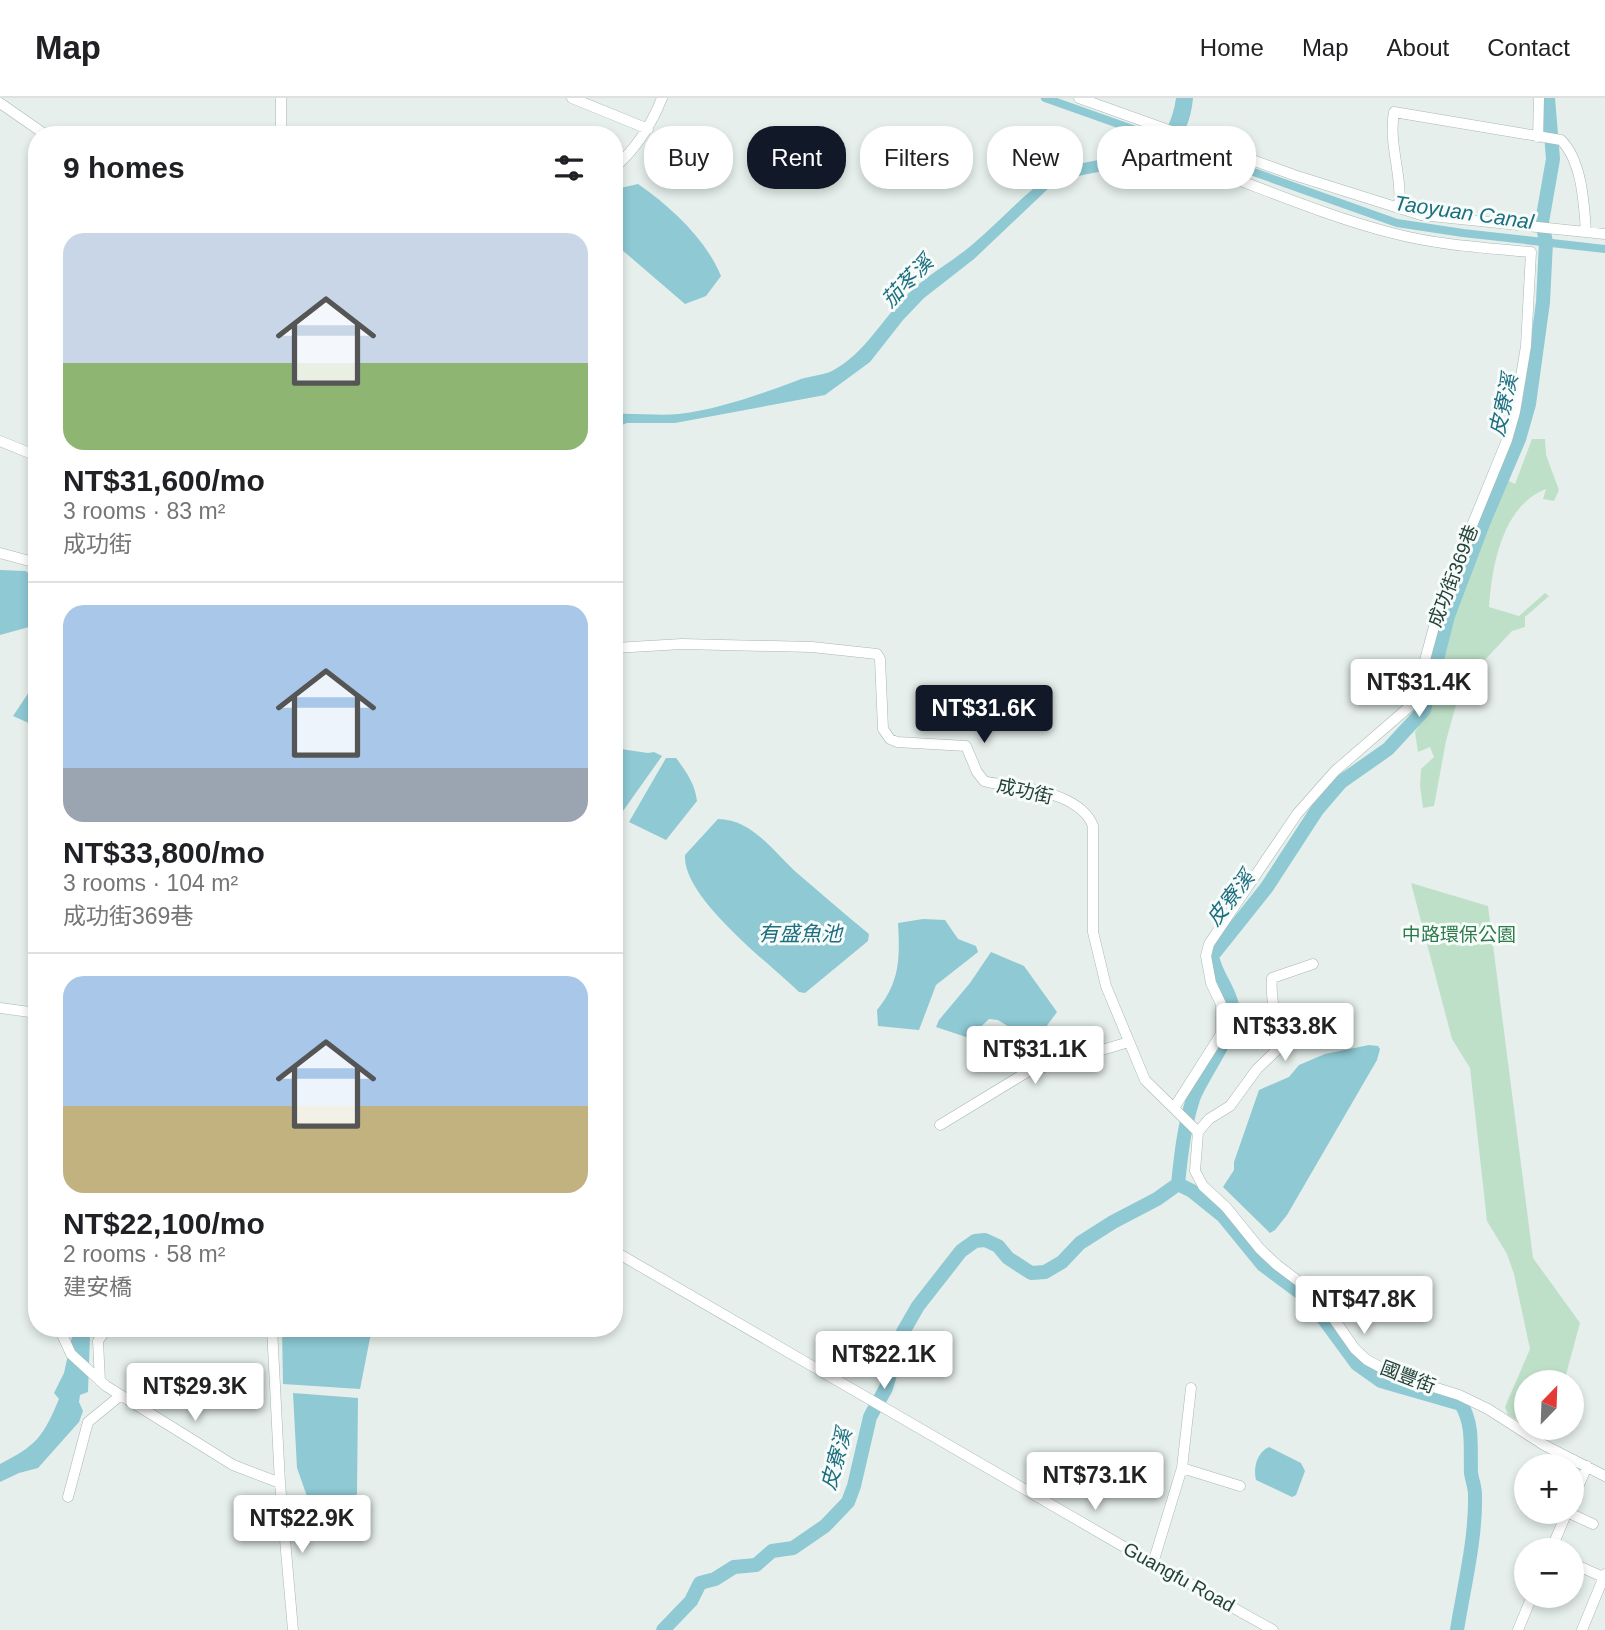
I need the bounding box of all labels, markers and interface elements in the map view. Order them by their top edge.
text: Map [35,29,101,66]
text: Home [1200,34,1264,61]
text: Map [1302,34,1349,61]
text: About [1387,34,1449,61]
text: Contact [1487,34,1570,61]
chip: Buy [644,126,733,189]
chip: Rent [747,126,846,189]
chip: Filters [860,126,973,189]
chip: New [987,126,1083,189]
chip: Apartment [1097,126,1256,189]
icon: filters [550,149,588,187]
text: 9 homes [63,151,185,184]
water label: Taoyuan Canal [1393,191,1536,233]
water label: 茄苳溪 [877,248,939,312]
icon: home [263,278,389,404]
water label: 皮寮溪 [1485,369,1522,438]
text: NT$31,600/mo [63,464,265,497]
text: 3 rooms · 83 m² [63,498,225,524]
street label: 成功街369巷 [1424,522,1482,630]
text: 成功街 [63,531,132,557]
icon: home [263,650,389,776]
pin: NT$31.4K [1347,660,1491,719]
text: NT$31.4K [1367,669,1471,695]
pin: NT$31.6K [912,686,1056,745]
text: NT$31.6K [932,695,1036,721]
street label: 成功街 [995,774,1055,808]
text: NT$33,800/mo [63,836,265,869]
water label: 皮寮溪 [1202,864,1260,930]
text: 3 rooms · 104 m² [63,870,238,896]
text: 成功街369巷 [63,903,193,929]
water label: 有盛魚池 [758,922,844,945]
park label: 中路環保公園 [1402,924,1516,945]
pin: NT$33.8K [1213,1004,1357,1063]
text: NT$33.8K [1233,1013,1337,1039]
icon: home [263,1021,389,1147]
pin: NT$31.1K [963,1026,1107,1086]
text: NT$31.1K [983,1036,1087,1062]
text: NT$22,100/mo [63,1207,265,1240]
text: 2 rooms · 58 m² [63,1241,225,1267]
text: 建安橋 [63,1274,132,1300]
pin: NT$47.8K [1292,1276,1436,1336]
text: NT$47.8K [1312,1286,1416,1312]
pin: NT$22.1K [812,1332,956,1391]
text: NT$22.1K [832,1341,936,1367]
street label: 國豐街 [1378,1357,1438,1397]
pin: NT$29.3K [123,1364,267,1423]
north arrow [1514,1370,1584,1440]
map controls [1514,1370,1584,1608]
text: NT$29.3K [143,1373,247,1399]
water label: 皮寮溪 [816,1423,857,1492]
pin: NT$73.1K [1023,1452,1167,1512]
button: + [1514,1454,1584,1524]
text: NT$73.1K [1043,1462,1147,1488]
pin: NT$22.9K [230,1496,374,1555]
text: NT$22.9K [250,1505,354,1531]
street label: Guangfu Road [1120,1538,1238,1616]
button: − [1514,1538,1584,1608]

